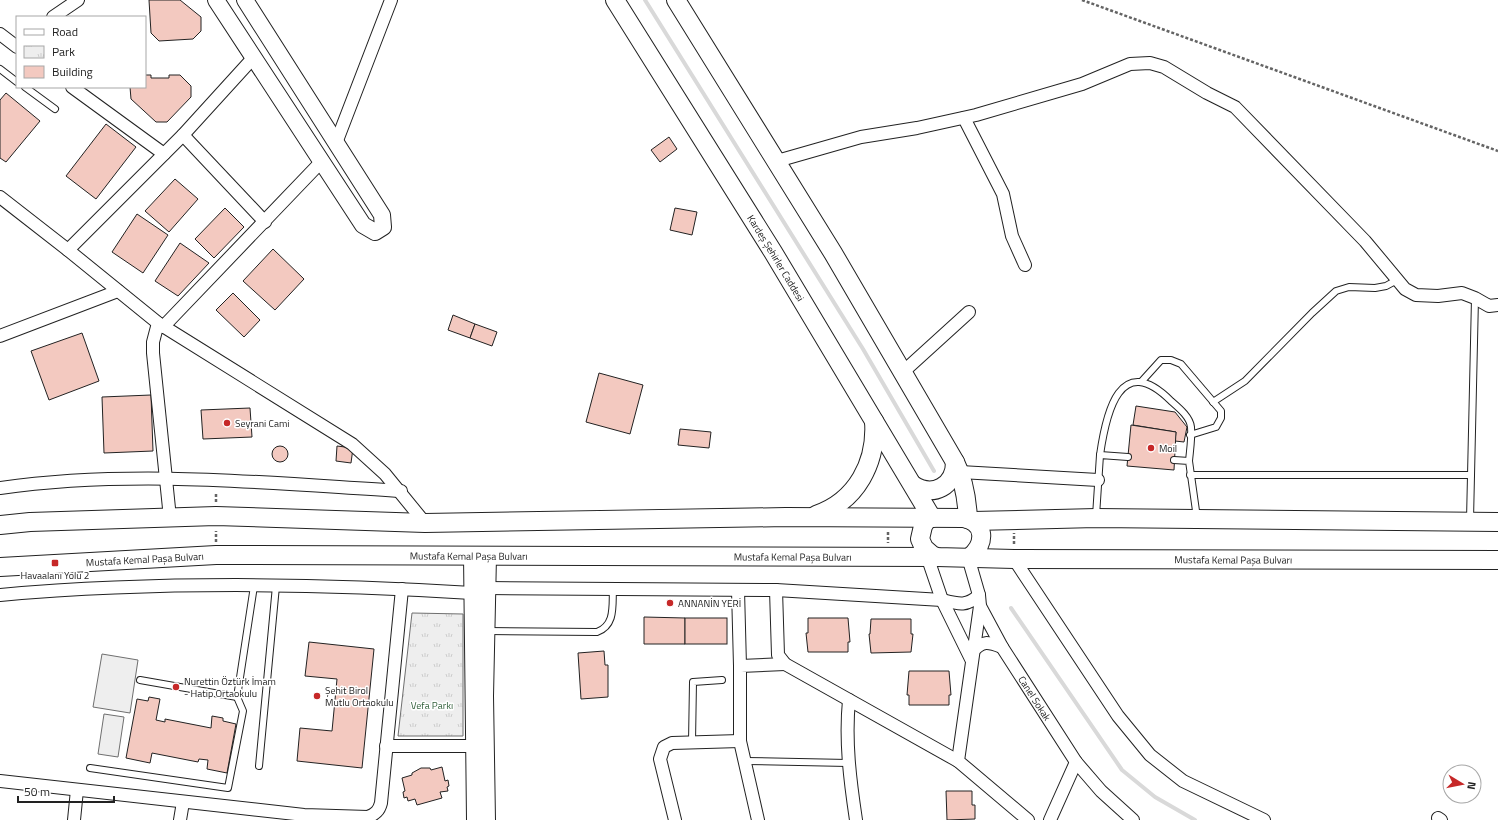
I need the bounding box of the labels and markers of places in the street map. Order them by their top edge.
place label: Seyrani Cami [235,416,289,431]
marker: Seyrani Cami [222,418,232,428]
place label: Moil [1159,441,1177,456]
marker: Moil [1146,443,1156,453]
marker: Havaalanı Yolu 2 [50,558,60,568]
place label: Havaalanı Yolu 2 [21,568,89,583]
place label: ANNANİN YERİ [678,596,741,611]
marker: ANNANİN YERİ [665,598,675,608]
place label: Nurettin Öztürk İmam - Hatip Ortaokulu [184,674,276,701]
marker: Nurettin Öztürk İmam - Hatip Ortaokulu [171,682,181,692]
place label: Şehit Birol Mutlu Ortaokulu [325,683,394,710]
marker: Şehit Birol Mutlu Ortaokulu [312,691,322,701]

